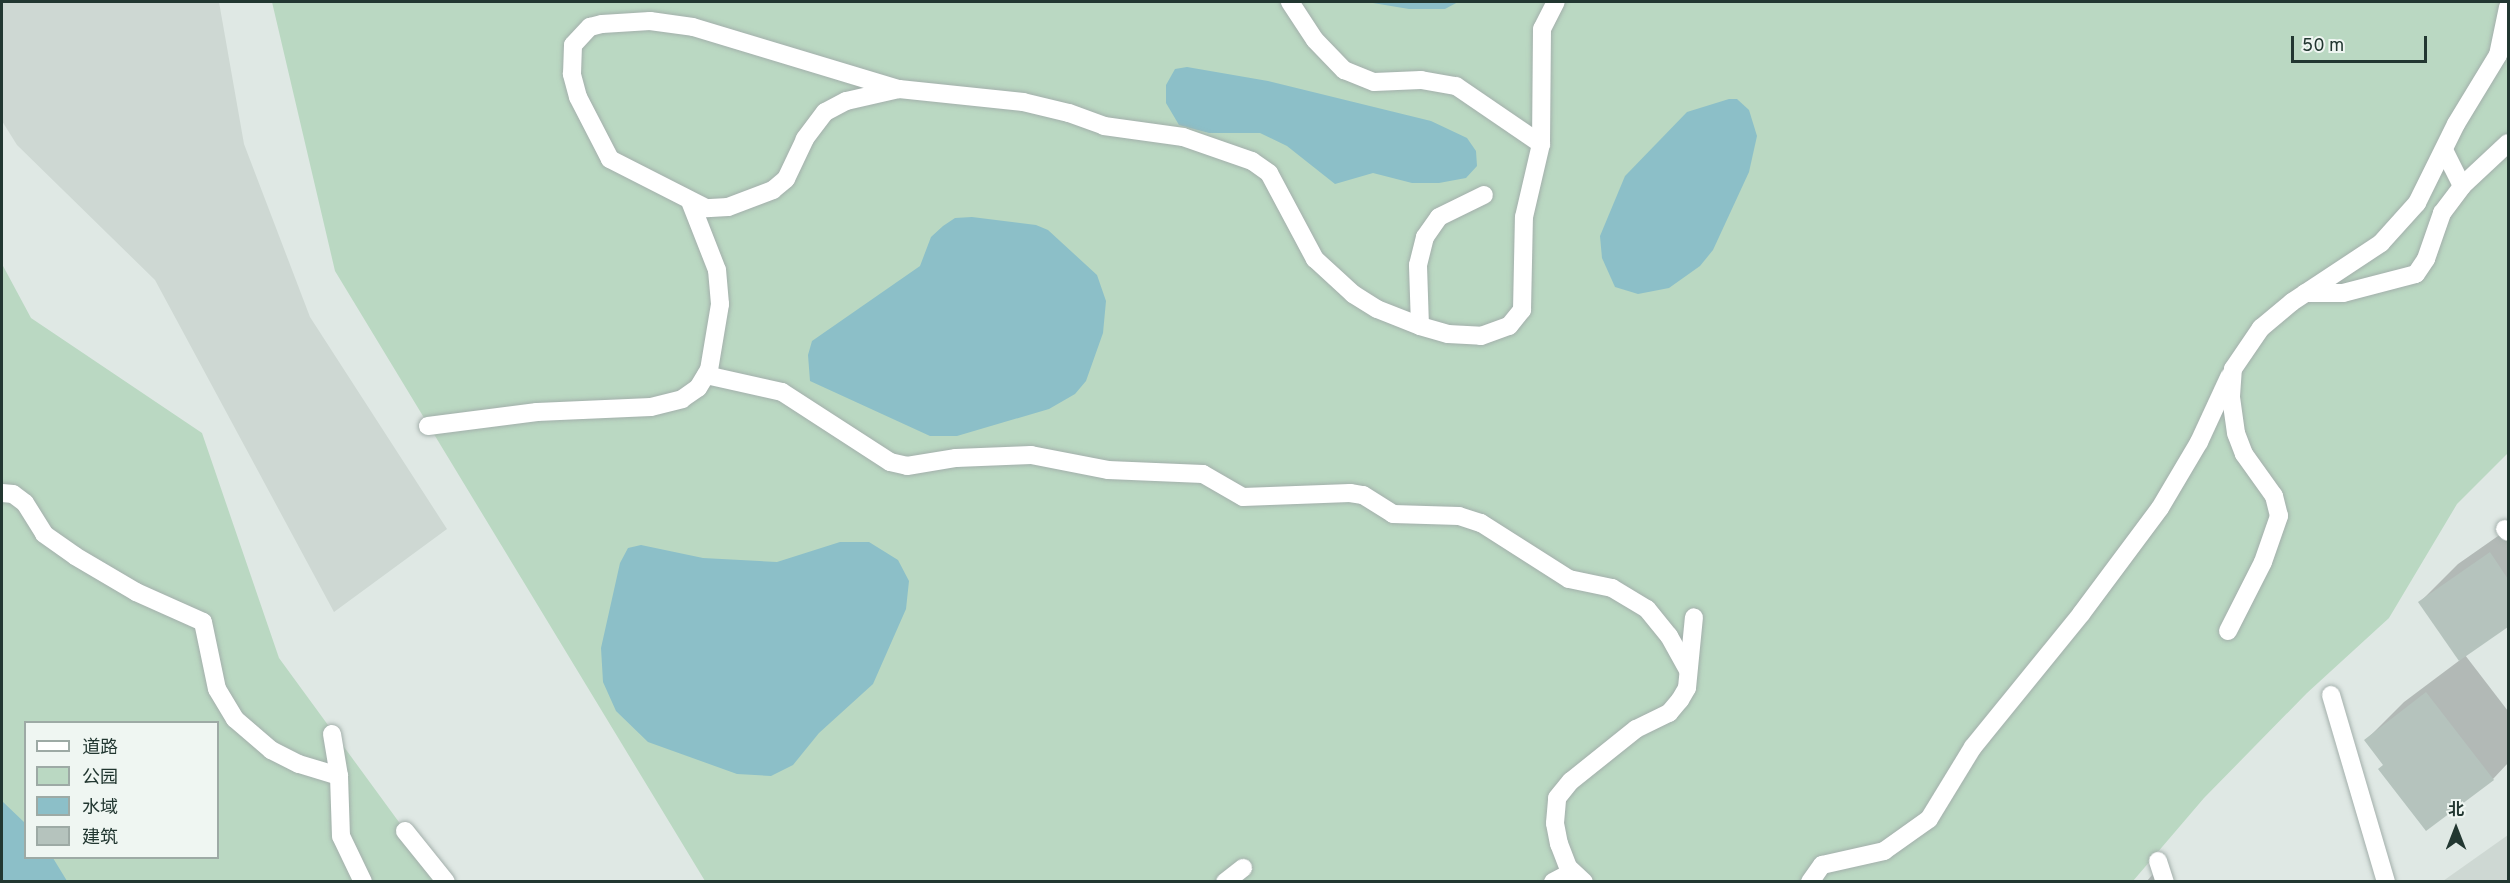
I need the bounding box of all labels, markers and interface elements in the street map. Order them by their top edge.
scale bar [2294,24,2430,62]
text: 50 m [2302,35,2344,58]
legend [24,721,219,859]
text: 道路 [82,737,118,760]
text: 公园 [82,767,118,790]
text: 水域 [82,797,118,820]
north arrow [2426,799,2486,859]
text: 北 [2448,801,2464,821]
text: 建筑 [82,827,118,850]

